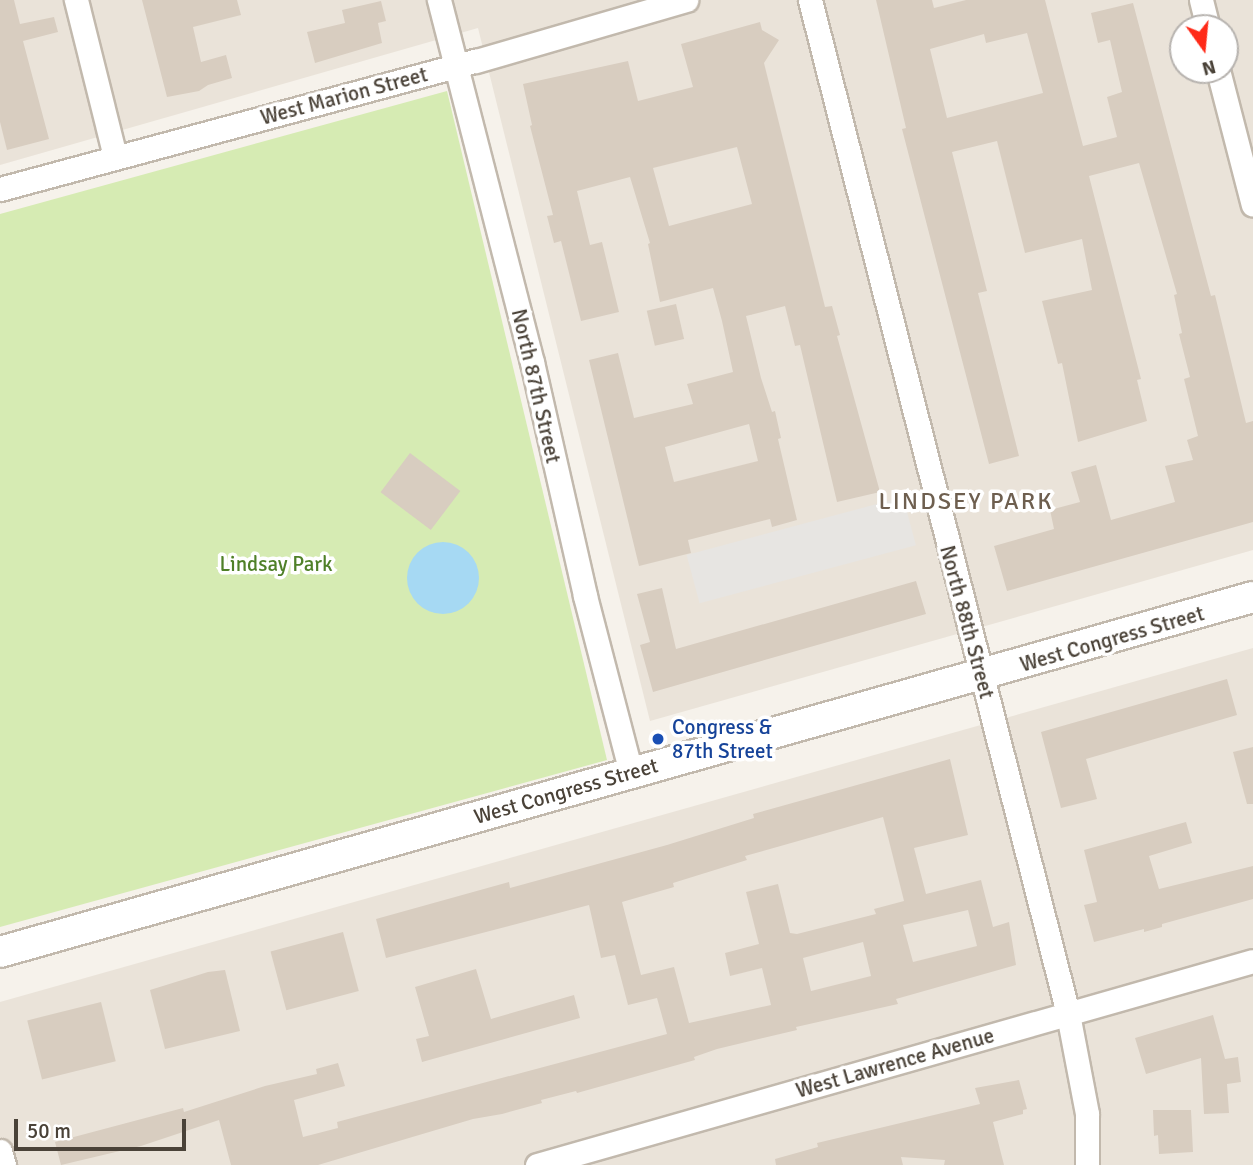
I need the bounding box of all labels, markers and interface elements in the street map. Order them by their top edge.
north arrow [1169,14,1239,84]
text: N [1199,54,1218,81]
street label: West Marion Street [258,62,430,130]
street label: North 87th Street [506,306,566,466]
district label: LINDSEY PARK [880,488,1052,516]
street label: North 88th Street [934,543,1000,701]
park label: Lindsay Park [219,551,333,577]
street label: West Congress Street [1017,601,1207,677]
place label: Congress & 87th Street [672,714,773,764]
marker: Congress & 87th Street [650,731,666,747]
street label: West Congress Street [471,753,661,829]
street label: West Lawrence Avenue [793,1023,997,1103]
scale bar [18,1106,189,1150]
text: 50 m [27,1118,71,1144]

